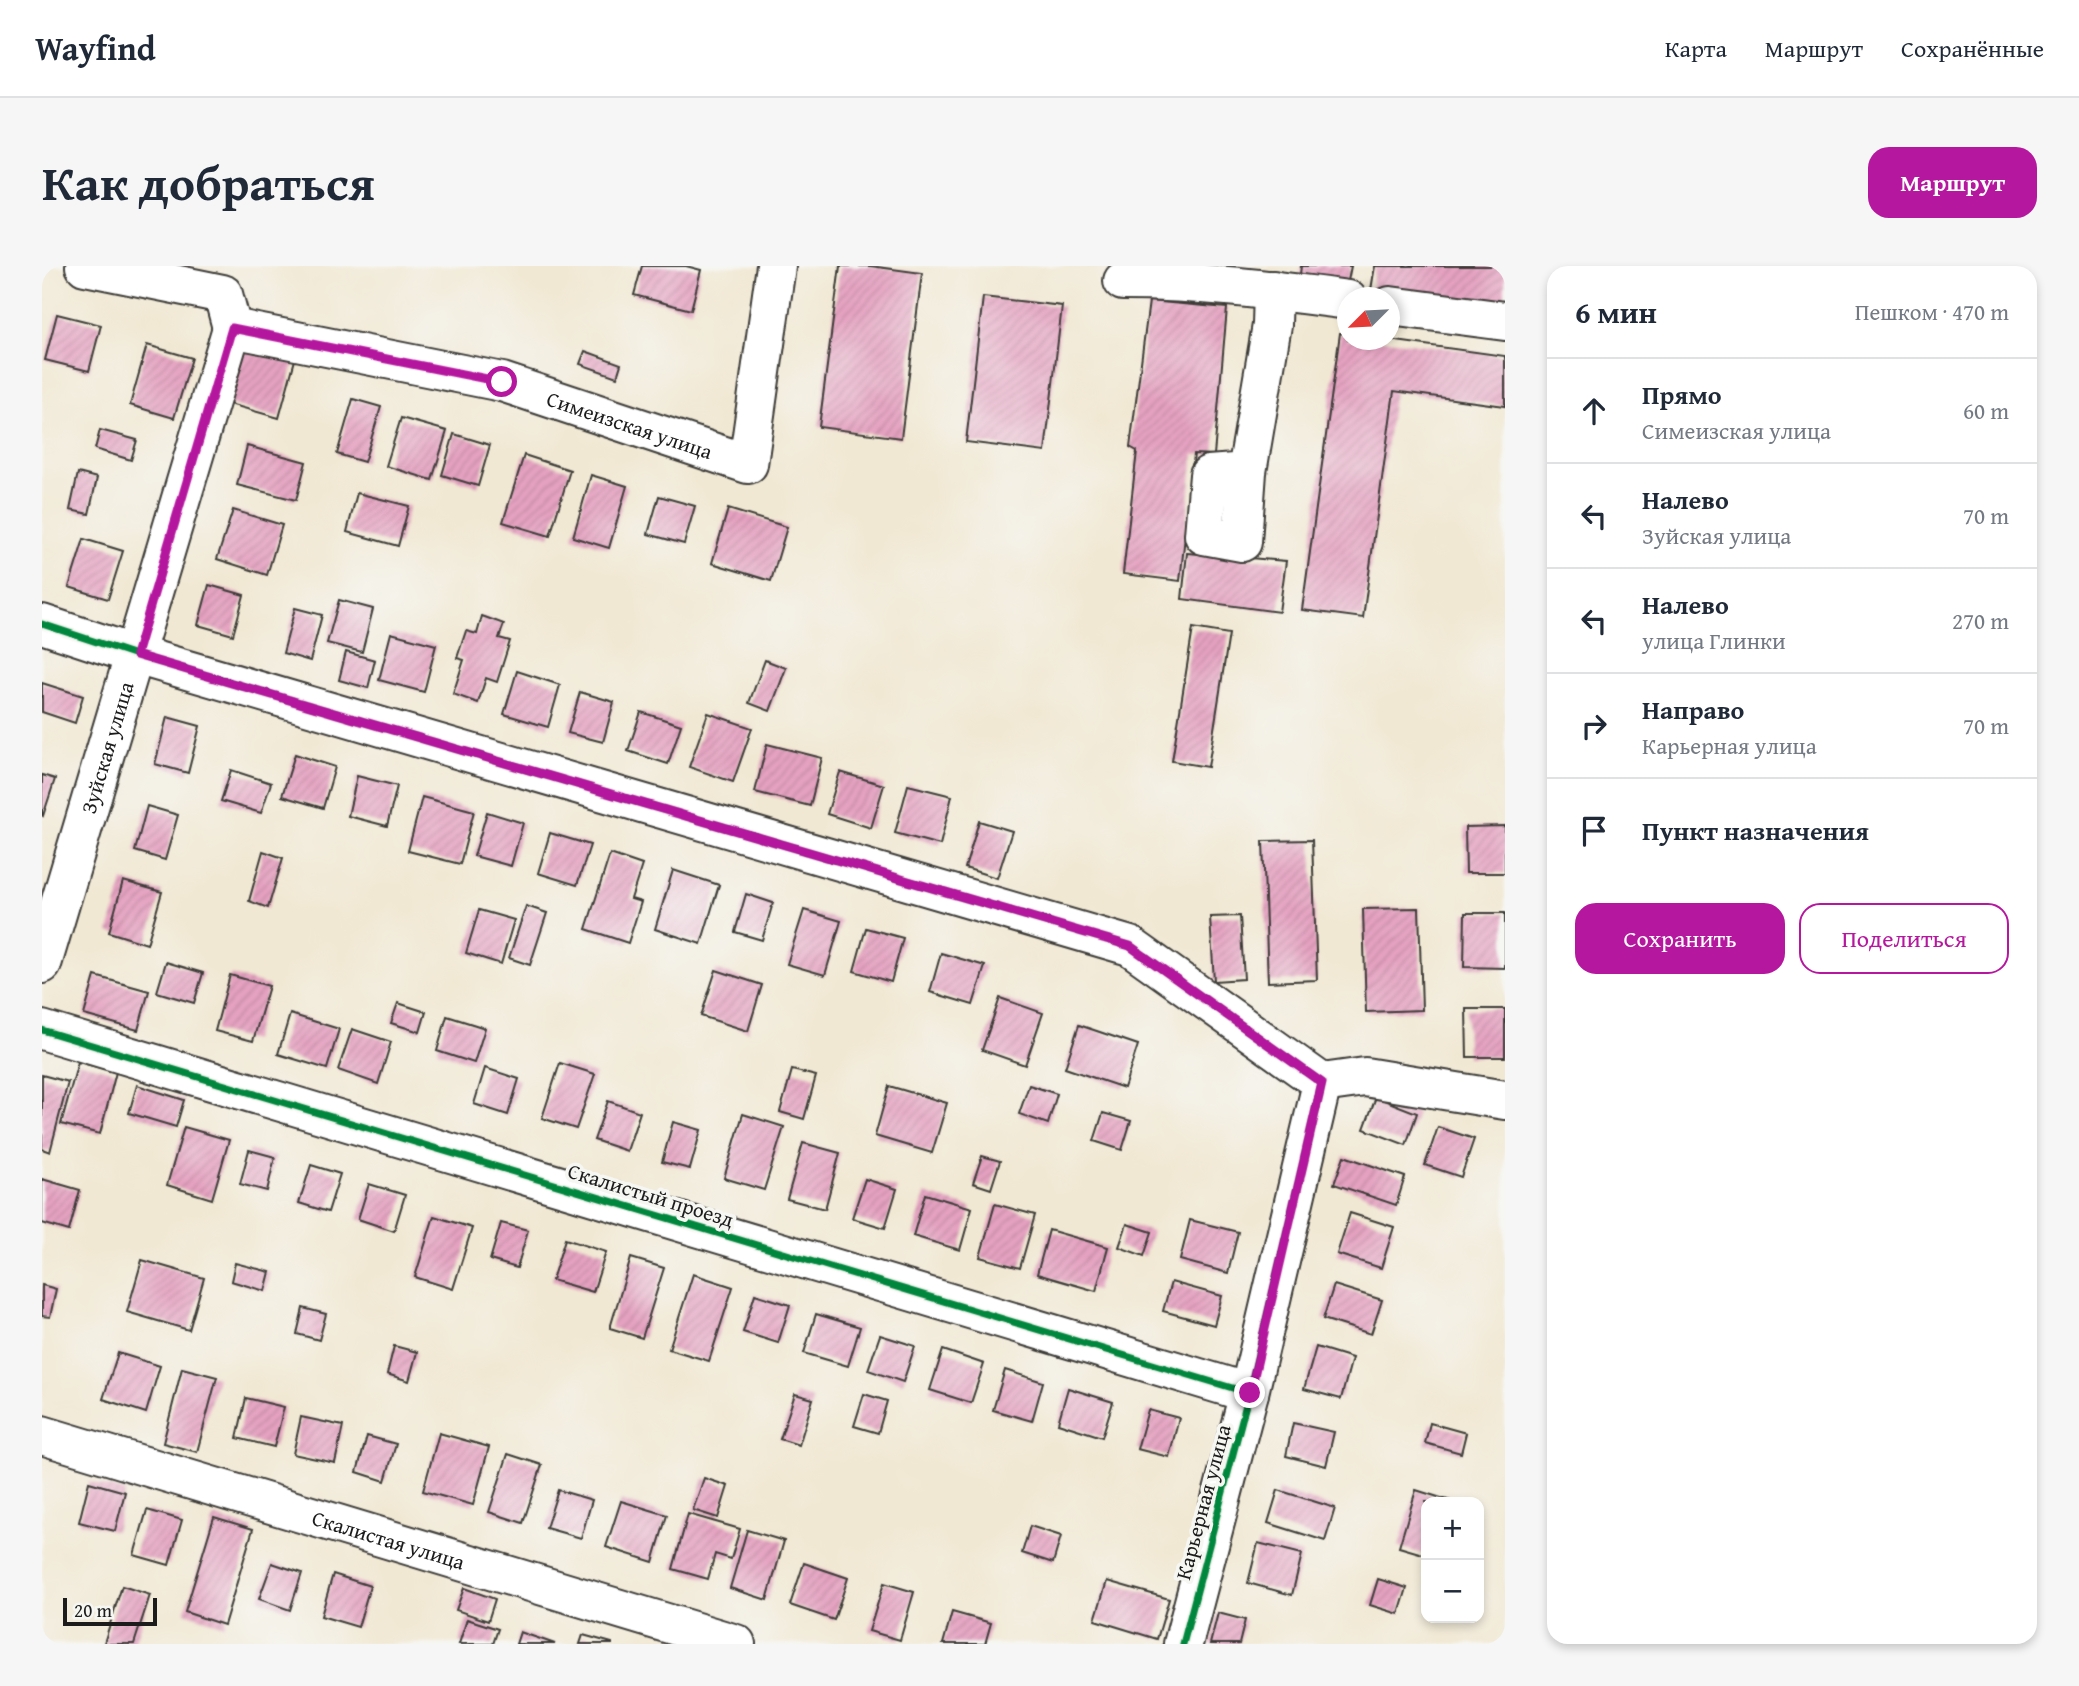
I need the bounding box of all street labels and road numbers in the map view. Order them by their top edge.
street label: Симеизская улица [543,383,717,467]
street label: Зуйская улица [72,678,141,817]
street label: Скалистый проезд [564,1155,738,1235]
street label: Карьерная улица [1167,1421,1239,1583]
street label: Скалистая улица [309,1502,469,1577]

